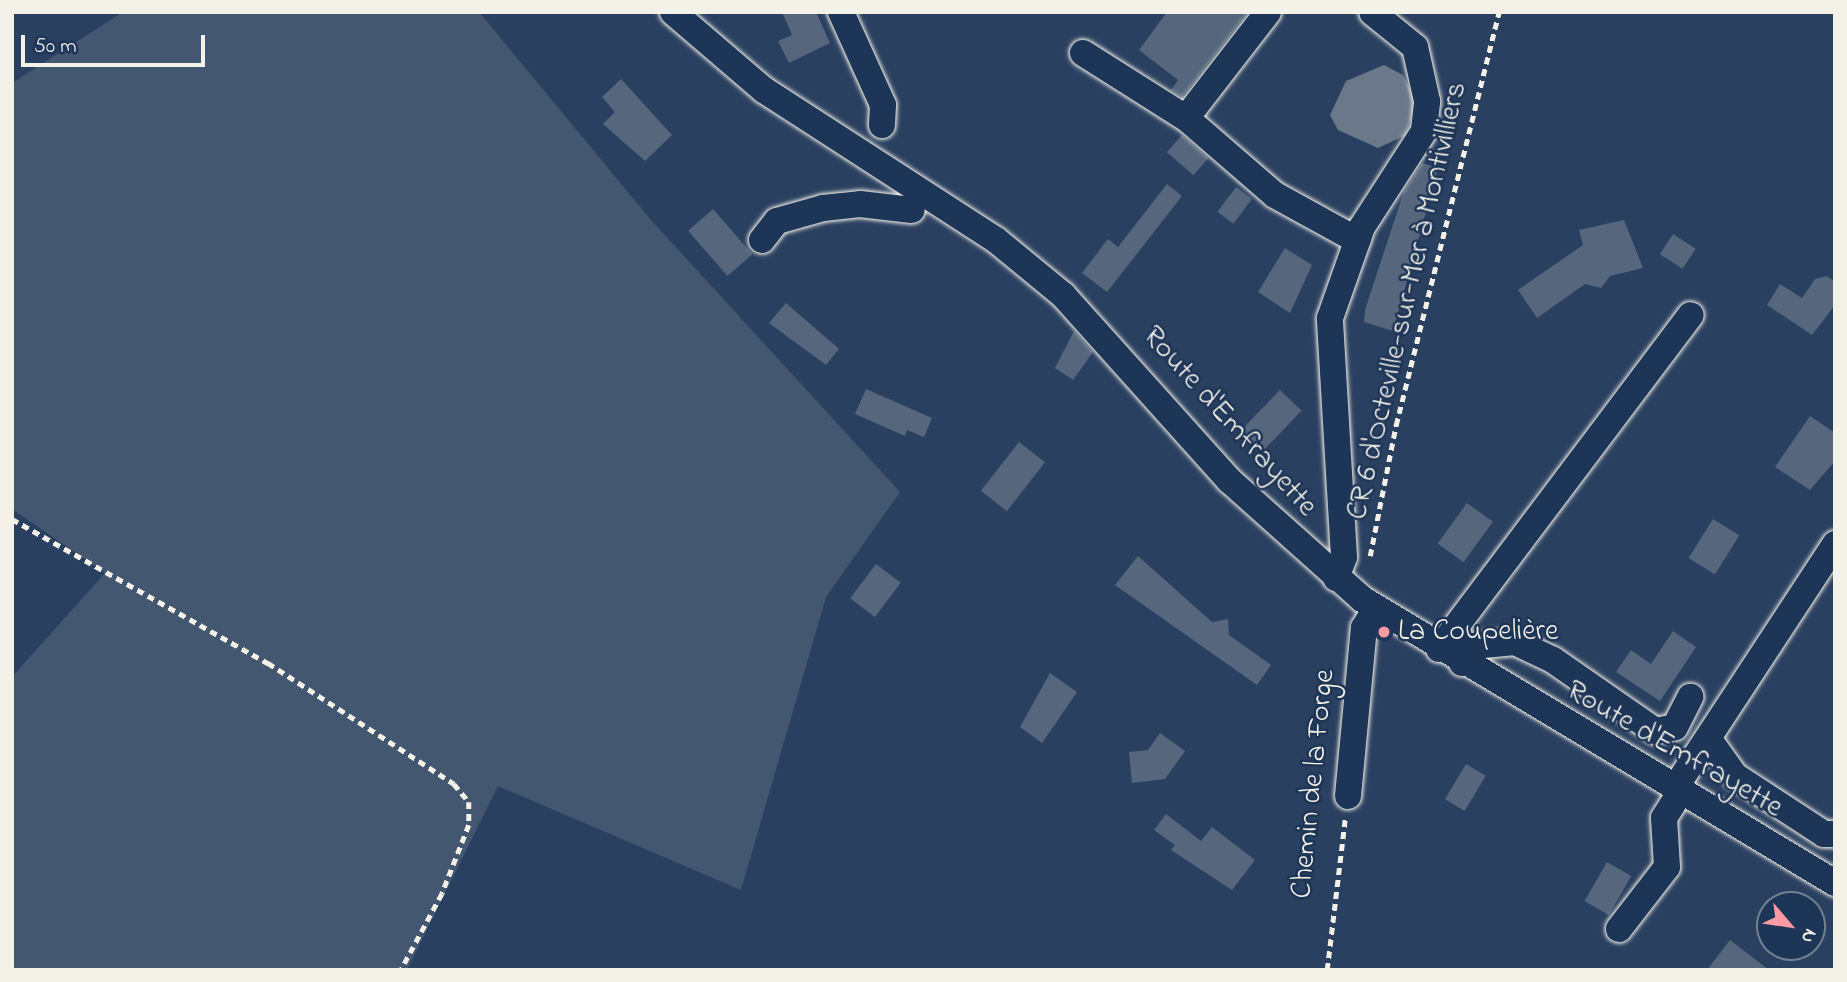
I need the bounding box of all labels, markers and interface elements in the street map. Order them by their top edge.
scale bar [24,21,208,65]
text: 50 m [34,32,77,62]
street label: CR 6 d'Octeville-sur-Mer à Montivilliers [1340,79,1476,523]
street label: Route d'Emfrayette [1134,319,1324,525]
place label: La Coupelière [1398,614,1558,650]
marker: La Coupelière [1376,624,1392,640]
street label: Chemin de la Forge [1284,668,1344,900]
street label: Route d'Emfrayette [1559,673,1789,827]
north arrow [1756,891,1826,961]
text: N [1793,923,1823,948]

